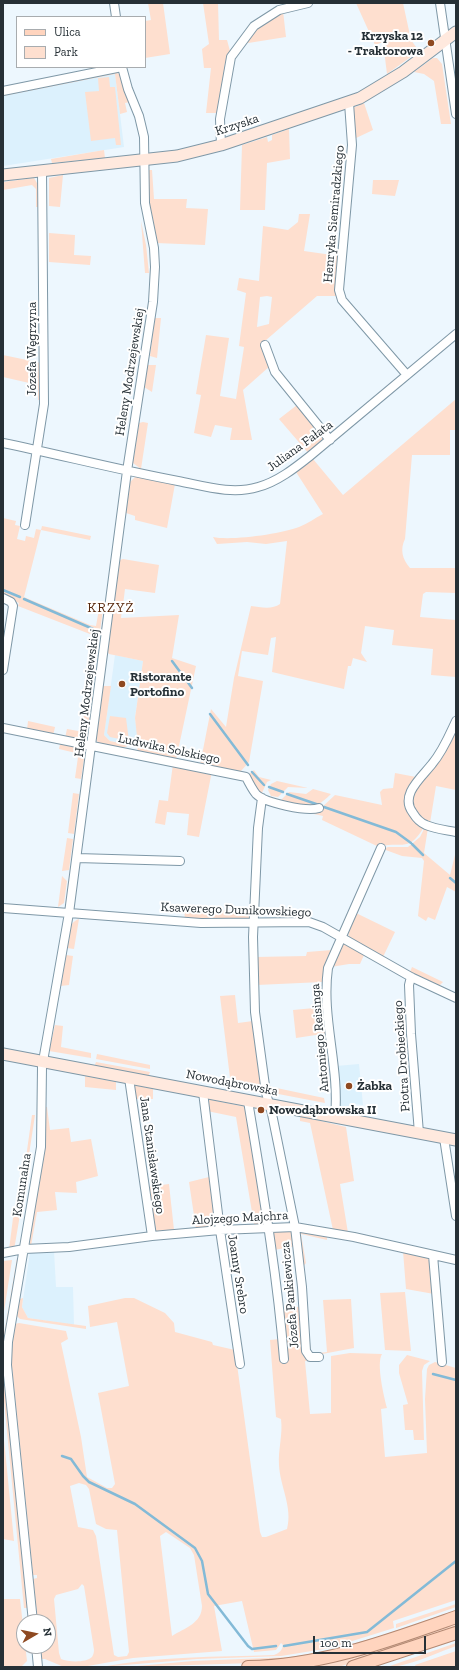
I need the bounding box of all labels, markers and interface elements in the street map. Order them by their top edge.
legend [16,16,146,68]
text: Ulica [54,25,81,39]
place label: Krzyska 12 - Traktorowa [348,28,423,59]
marker: Krzyska 12 - Traktorowa [426,38,436,48]
text: Park [54,45,78,59]
street label: Krzyska [213,111,261,139]
street label: Henryka Siemiradzkiego [320,145,348,283]
street label: Józefa Węgrzyna [24,302,40,396]
street label: Heleny Modrzejewskiej [112,307,148,437]
street label: Juliana Fałata [264,417,336,475]
district label: KRZYŻ [87,600,135,616]
street label: Heleny Modrzejewskiej [71,628,103,758]
place label: Ristorante Portofino [130,669,192,700]
marker: Ristorante Portofino [117,679,127,689]
street label: Ludwika Solskiego [117,731,221,767]
street label: Ksawerego Dunikowskiego [160,900,312,920]
street label: Antoniego Reisinga [307,983,333,1093]
street label: Piotra Drobieckiego [390,1000,414,1112]
street label: Nowodąbrowska [185,1066,279,1100]
place label: Żabka [357,1078,392,1094]
marker: Żabka [344,1081,354,1091]
street label: Jana Stanisławskiego [136,1095,168,1215]
place label: Nowodąbrowska II [269,1102,376,1118]
marker: Nowodąbrowska II [256,1105,266,1115]
street label: Komunalna [9,1152,35,1218]
street label: Alojzego Majchra [191,1208,289,1228]
street label: Joanny Srebro [224,1233,252,1315]
street label: Józefa Pankiewicza [278,1241,302,1349]
north arrow [16,1614,56,1654]
text: N [40,1627,54,1637]
scale bar [315,1628,428,1654]
text: 100 m [320,1636,352,1650]

